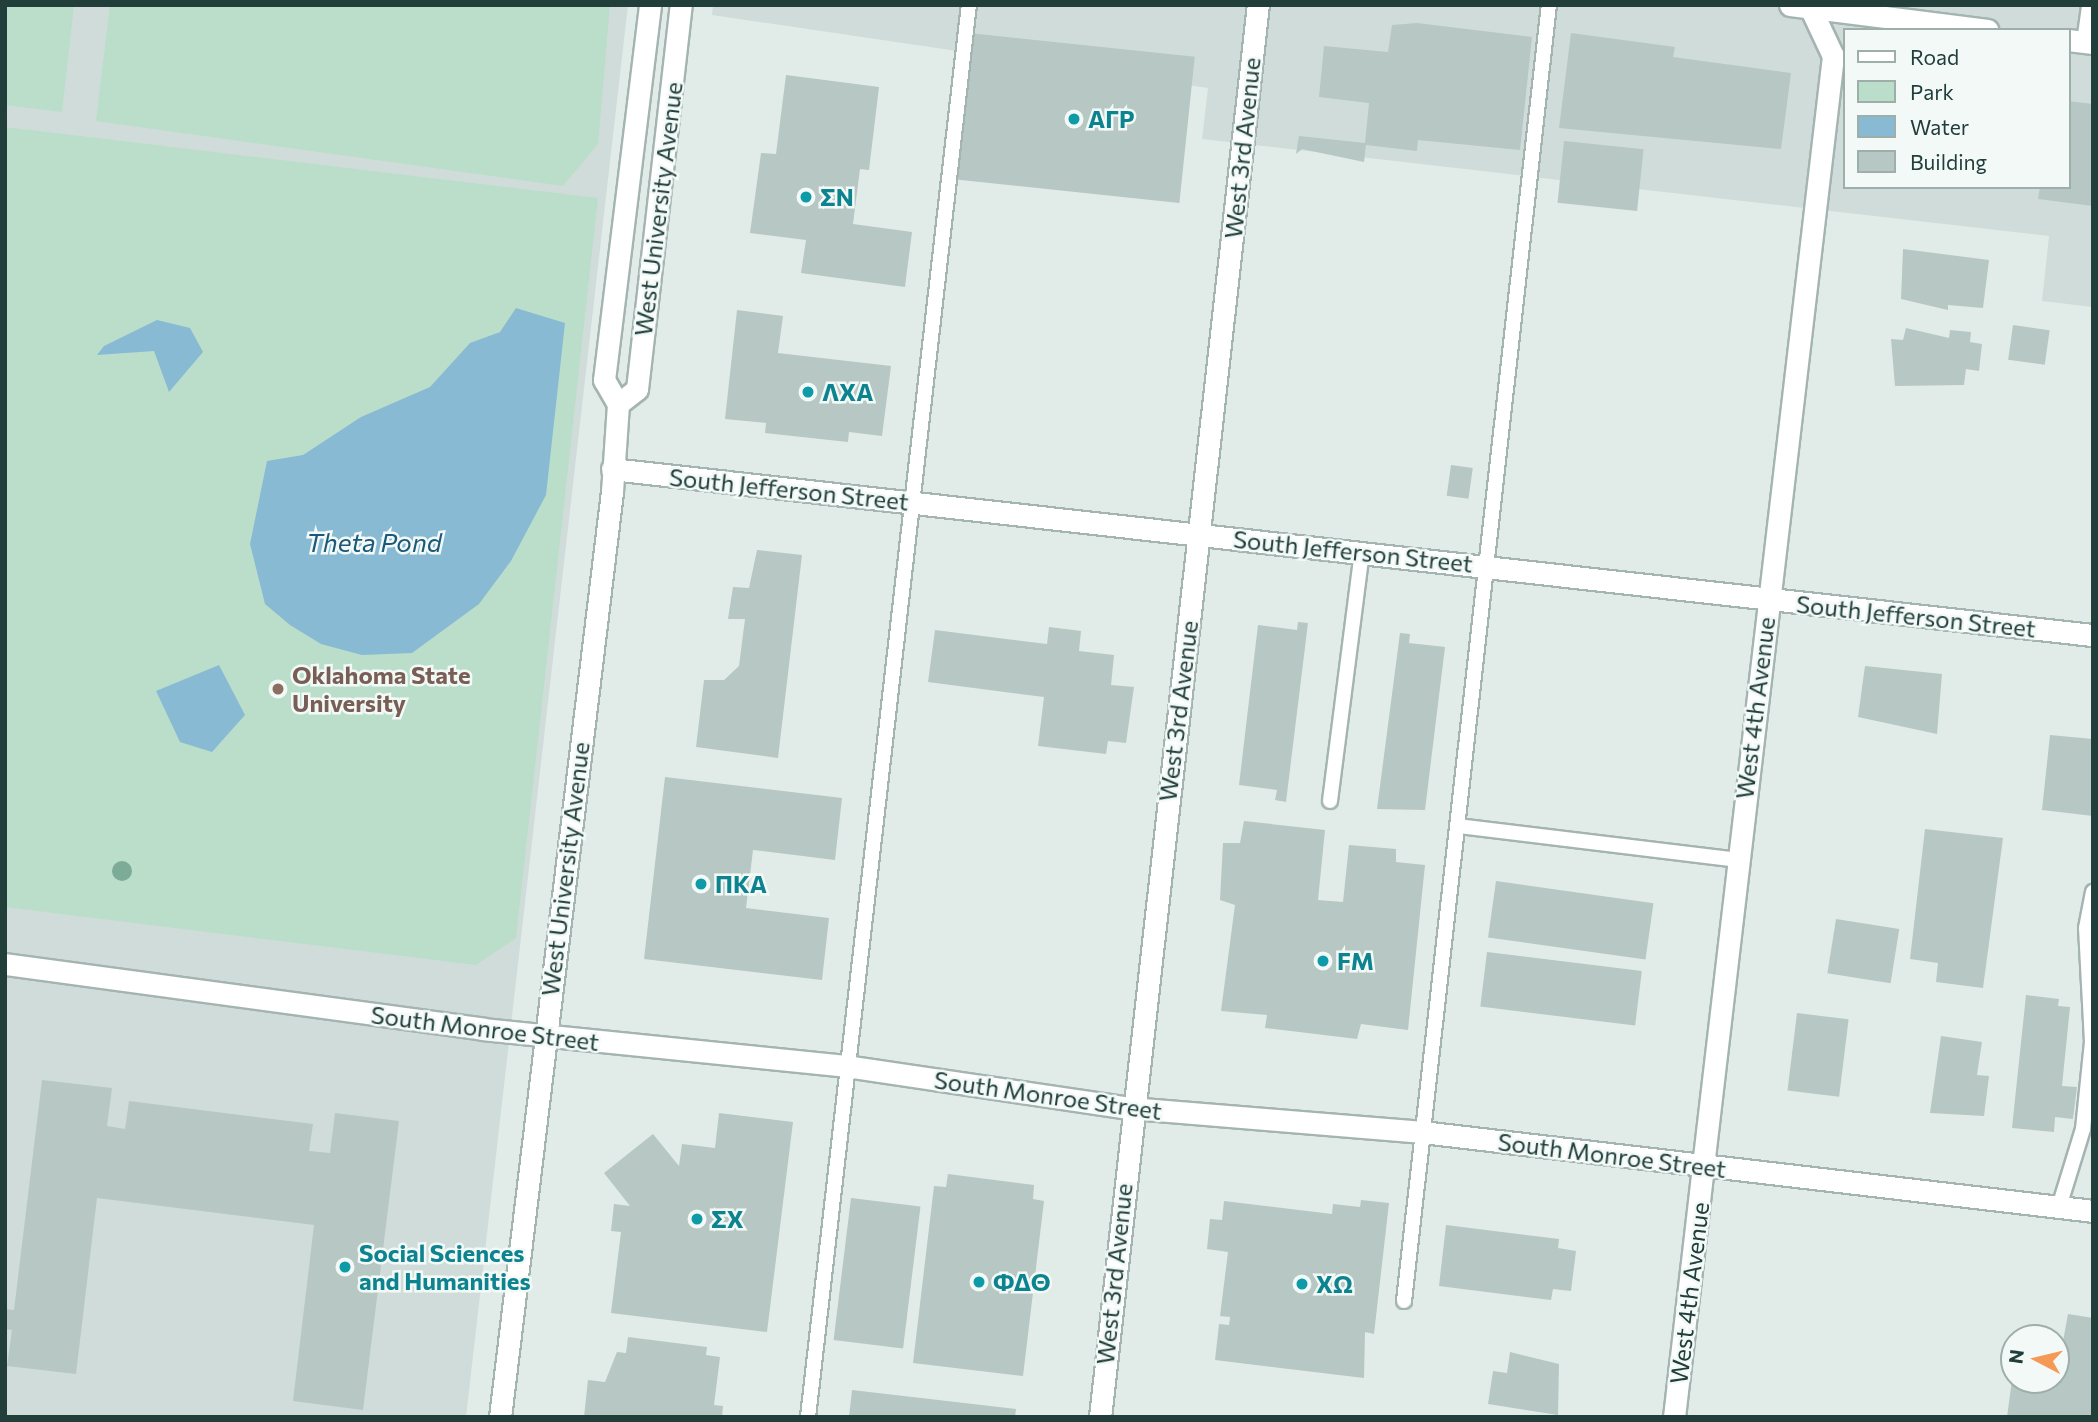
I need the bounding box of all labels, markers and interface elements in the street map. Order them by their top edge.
legend [1842,28,2070,189]
text: Road [1910,44,1959,69]
street label: West 3rd Avenue [1218,56,1266,240]
text: Park [1910,79,1954,104]
street label: West University Avenue [628,80,688,338]
place label: AΓP [1088,105,1135,133]
marker: AΓP [1066,111,1082,127]
text: Water [1910,114,1969,139]
text: Building [1910,149,1987,174]
place label: ΣN [820,183,854,211]
marker: ΣN [798,189,814,205]
place label: ΛXA [822,378,874,406]
marker: ΛXA [800,384,816,400]
street label: South Jefferson Street [668,462,910,516]
street label: South Jefferson Street [1232,524,1474,578]
water label: Theta Pond [306,526,442,558]
street label: South Jefferson Street [1795,589,2037,643]
street label: West 4th Avenue [1730,615,1780,801]
street label: West 3rd Avenue [1153,619,1203,803]
place label: Oklahoma State University [292,661,471,717]
marker: Oklahoma State University [270,681,286,697]
street label: West University Avenue [535,740,595,998]
place label: ΠΚΑ [715,870,767,898]
marker: ΠΚΑ [693,876,709,892]
place label: FM [1337,947,1374,975]
marker: FM [1315,953,1331,969]
street label: South Monroe Street [369,1000,601,1056]
street label: South Monroe Street [932,1065,1164,1125]
street label: South Monroe Street [1496,1127,1728,1183]
street label: West 3rd Avenue [1090,1182,1138,1366]
street label: West 4th Avenue [1664,1200,1714,1386]
place label: ΣX [711,1205,744,1233]
marker: ΣX [689,1211,705,1227]
place label: Social Sciences and Humanities [359,1239,531,1295]
marker: Social Sciences and Humanities [337,1259,353,1275]
place label: ΦΔΘ [993,1268,1051,1296]
place label: XΩ [1316,1270,1353,1298]
marker: ΦΔΘ [971,1274,987,1290]
marker: XΩ [1294,1276,1310,1292]
north arrow [2000,1324,2070,1394]
text: N [2003,1348,2028,1365]

